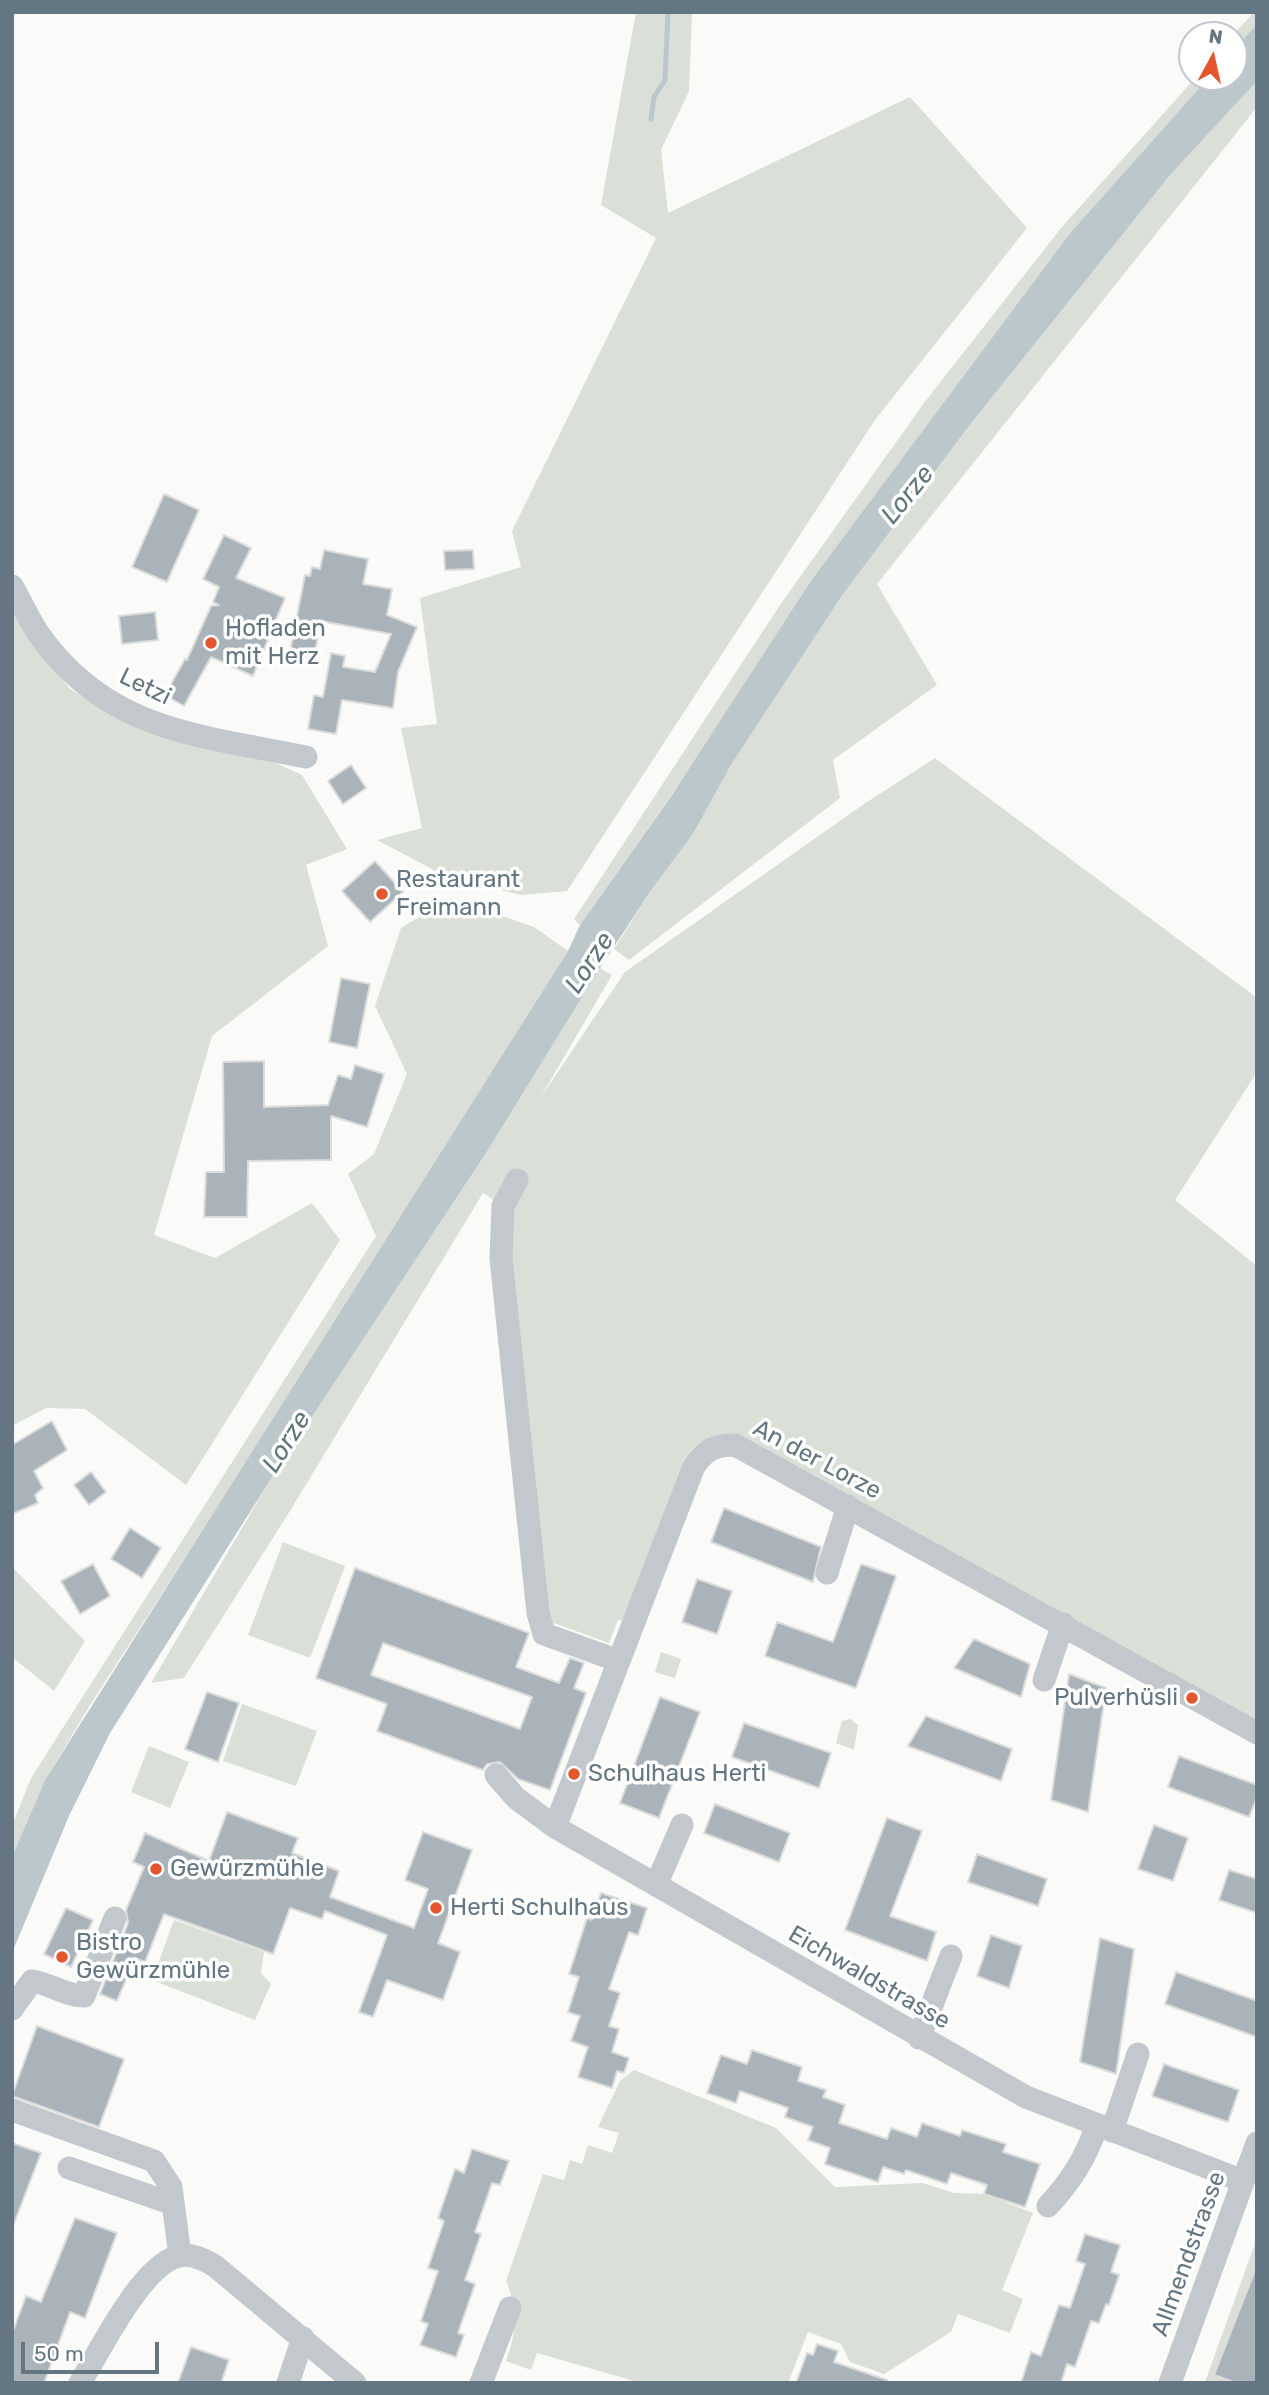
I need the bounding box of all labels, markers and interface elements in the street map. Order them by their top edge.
north arrow [1178,21,1248,91]
text: N [1207,24,1224,49]
water label: Lorze [875,459,941,531]
place label: Hofladen mit Herz [225,615,326,671]
marker: Hofladen mit Herz [203,635,219,651]
street label: Letzi [114,662,176,712]
place label: Restaurant Freimann [396,866,520,922]
marker: Restaurant Freimann [374,886,390,902]
water label: Lorze [559,927,621,999]
water label: Lorze [256,1406,318,1478]
street label: An der Lorze [748,1414,886,1506]
place label: Pulverhüsli [1054,1684,1178,1712]
marker: Pulverhüsli [1184,1690,1200,1706]
place label: Schulhaus Herti [588,1760,766,1788]
marker: Schulhaus Herti [566,1766,582,1782]
place label: Gewürzmühle [170,1855,324,1883]
marker: Gewürzmühle [148,1861,164,1877]
place label: Herti Schulhaus [450,1894,628,1922]
marker: Herti Schulhaus [428,1900,444,1916]
street label: Eichwaldstrasse [783,1920,955,2036]
place label: Bistro Gewürzmühle [76,1929,230,1985]
marker: Bistro Gewürzmühle [54,1949,70,1965]
street label: Allmendstrasse [1146,2168,1232,2340]
scale bar [24,2328,163,2372]
text: 50 m [34,2341,84,2366]

